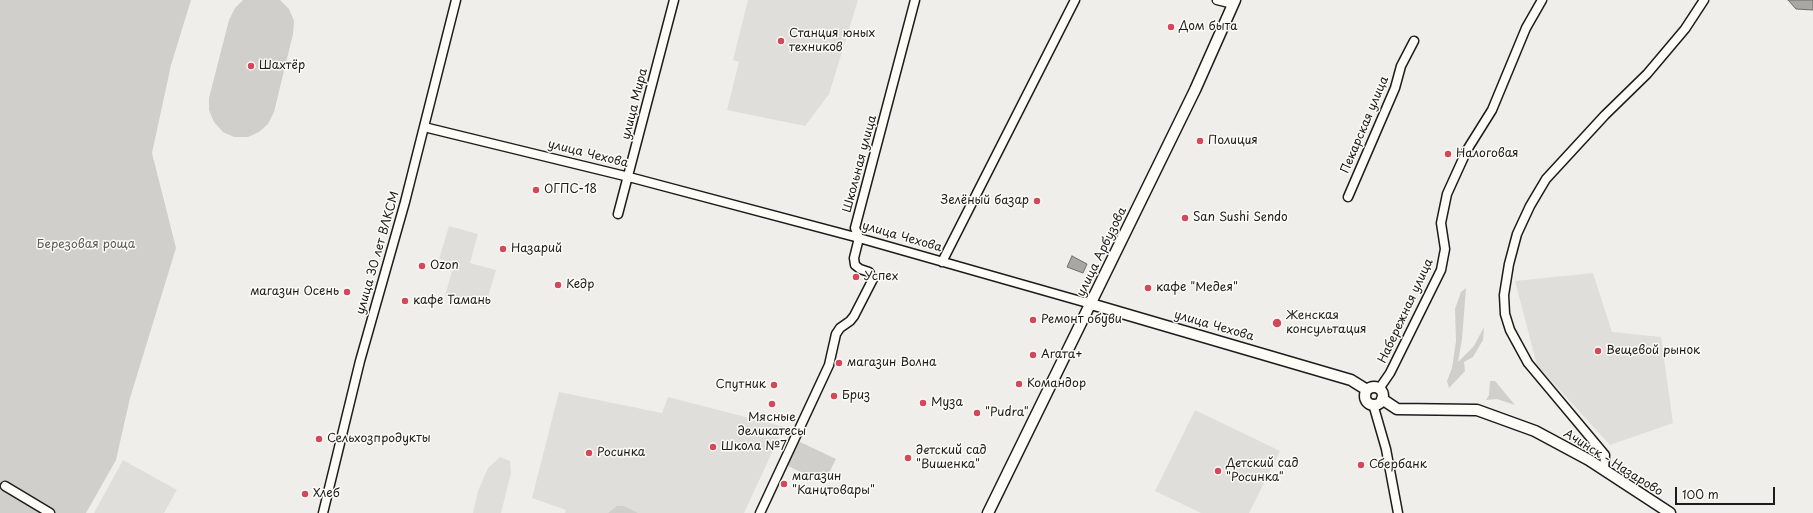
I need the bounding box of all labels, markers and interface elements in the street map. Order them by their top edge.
place label: Дом быта [1179,20,1238,34]
marker: Дом быта [1166,22,1176,32]
place label: Станция юных техников [789,27,875,55]
marker: Станция юных техников [776,36,786,46]
place label: Шахтёр [259,59,305,73]
marker: Шахтёр [246,61,256,71]
street label: улица Мира [619,67,651,141]
street label: Пекарская улица [1338,74,1392,176]
street label: Школьная улица [840,114,880,214]
place label: Полиция [1208,134,1258,148]
marker: Полиция [1195,136,1205,146]
street label: улица Чехова [546,137,630,171]
place label: Налоговая [1456,147,1519,161]
marker: Налоговая [1443,149,1453,159]
place label: ОГПС-18 [544,183,597,197]
marker: ОГПС-18 [531,185,541,195]
street label: улица 30 лет ВЛКСМ [354,190,402,316]
place label: Зелёный базар [941,194,1029,208]
marker: Зелёный базар [1032,196,1042,206]
street label: улица Арбузова [1074,205,1130,299]
place label: San Sushi Sendo [1193,211,1288,225]
marker: San Sushi Sendo [1180,213,1190,223]
street label: улица Чехова [860,219,944,255]
park label: Березовая роща [37,238,135,252]
place label: Назарий [511,242,562,256]
marker: Назарий [498,244,508,254]
street label: Набережная улица [1375,256,1437,366]
place label: Ozon [430,259,459,273]
marker: Ozon [417,261,427,271]
place label: Успех [864,270,898,284]
marker: Успех [851,272,861,282]
place label: Кедр [566,278,594,292]
marker: Кедр [553,280,563,290]
place label: кафе "Медея" [1156,281,1238,295]
marker: кафе "Медея" [1143,283,1153,293]
place label: магазин Осень [250,285,339,299]
marker: магазин Осень [342,287,352,297]
place label: кафе Тамань [413,294,491,308]
marker: кафе Тамань [400,296,410,306]
street label: улица Чехова [1172,308,1256,344]
place label: Женская консультация [1286,309,1367,337]
place label: Ремонт обуви [1041,313,1122,327]
marker: Ремонт обуви [1028,315,1038,325]
marker: Женская консультация [1271,317,1283,329]
place label: Вещевой рынок [1606,344,1700,358]
marker: Вещевой рынок [1593,346,1603,356]
place label: Агата+ [1041,348,1083,362]
marker: Агата+ [1028,350,1038,360]
place label: магазин Волна [847,356,936,370]
marker: магазин Волна [834,358,844,368]
place label: Командор [1027,377,1086,391]
place label: Спутник [716,378,766,392]
marker: Командор [1014,379,1024,389]
marker: Спутник [769,380,779,390]
place label: Бриз [842,389,870,403]
marker: Бриз [829,391,839,401]
place label: Муза [931,396,963,410]
marker: Муза [918,398,928,408]
marker: Мясные деликатесы [767,399,777,409]
place label: "Pudra" [985,406,1029,420]
marker: "Pudra" [972,408,982,418]
place label: Мясные деликатесы [738,411,806,439]
street label: Ачинск - Назарово [1561,427,1665,499]
place label: Сельхозпродукты [327,432,431,446]
marker: Сельхозпродукты [314,434,324,444]
place label: Школа №7 [721,440,787,454]
marker: Школа №7 [708,442,718,452]
place label: детский сад "Вишенка" [916,444,987,472]
place label: Росинка [597,446,645,460]
marker: Росинка [584,448,594,458]
marker: детский сад "Вишенка" [903,453,913,463]
place label: Детский сад "Росинка" [1226,457,1299,485]
place label: Сбербанк [1369,458,1427,472]
marker: Сбербанк [1356,460,1366,470]
marker: Детский сад "Росинка" [1213,466,1223,476]
place label: магазин "Канцтовары" [792,470,875,498]
marker: магазин "Канцтовары" [779,479,789,489]
scale bar [1677,479,1777,505]
text: 100 m [1682,485,1719,503]
place label: Хлеб [313,487,340,501]
marker: Хлеб [300,489,310,499]

